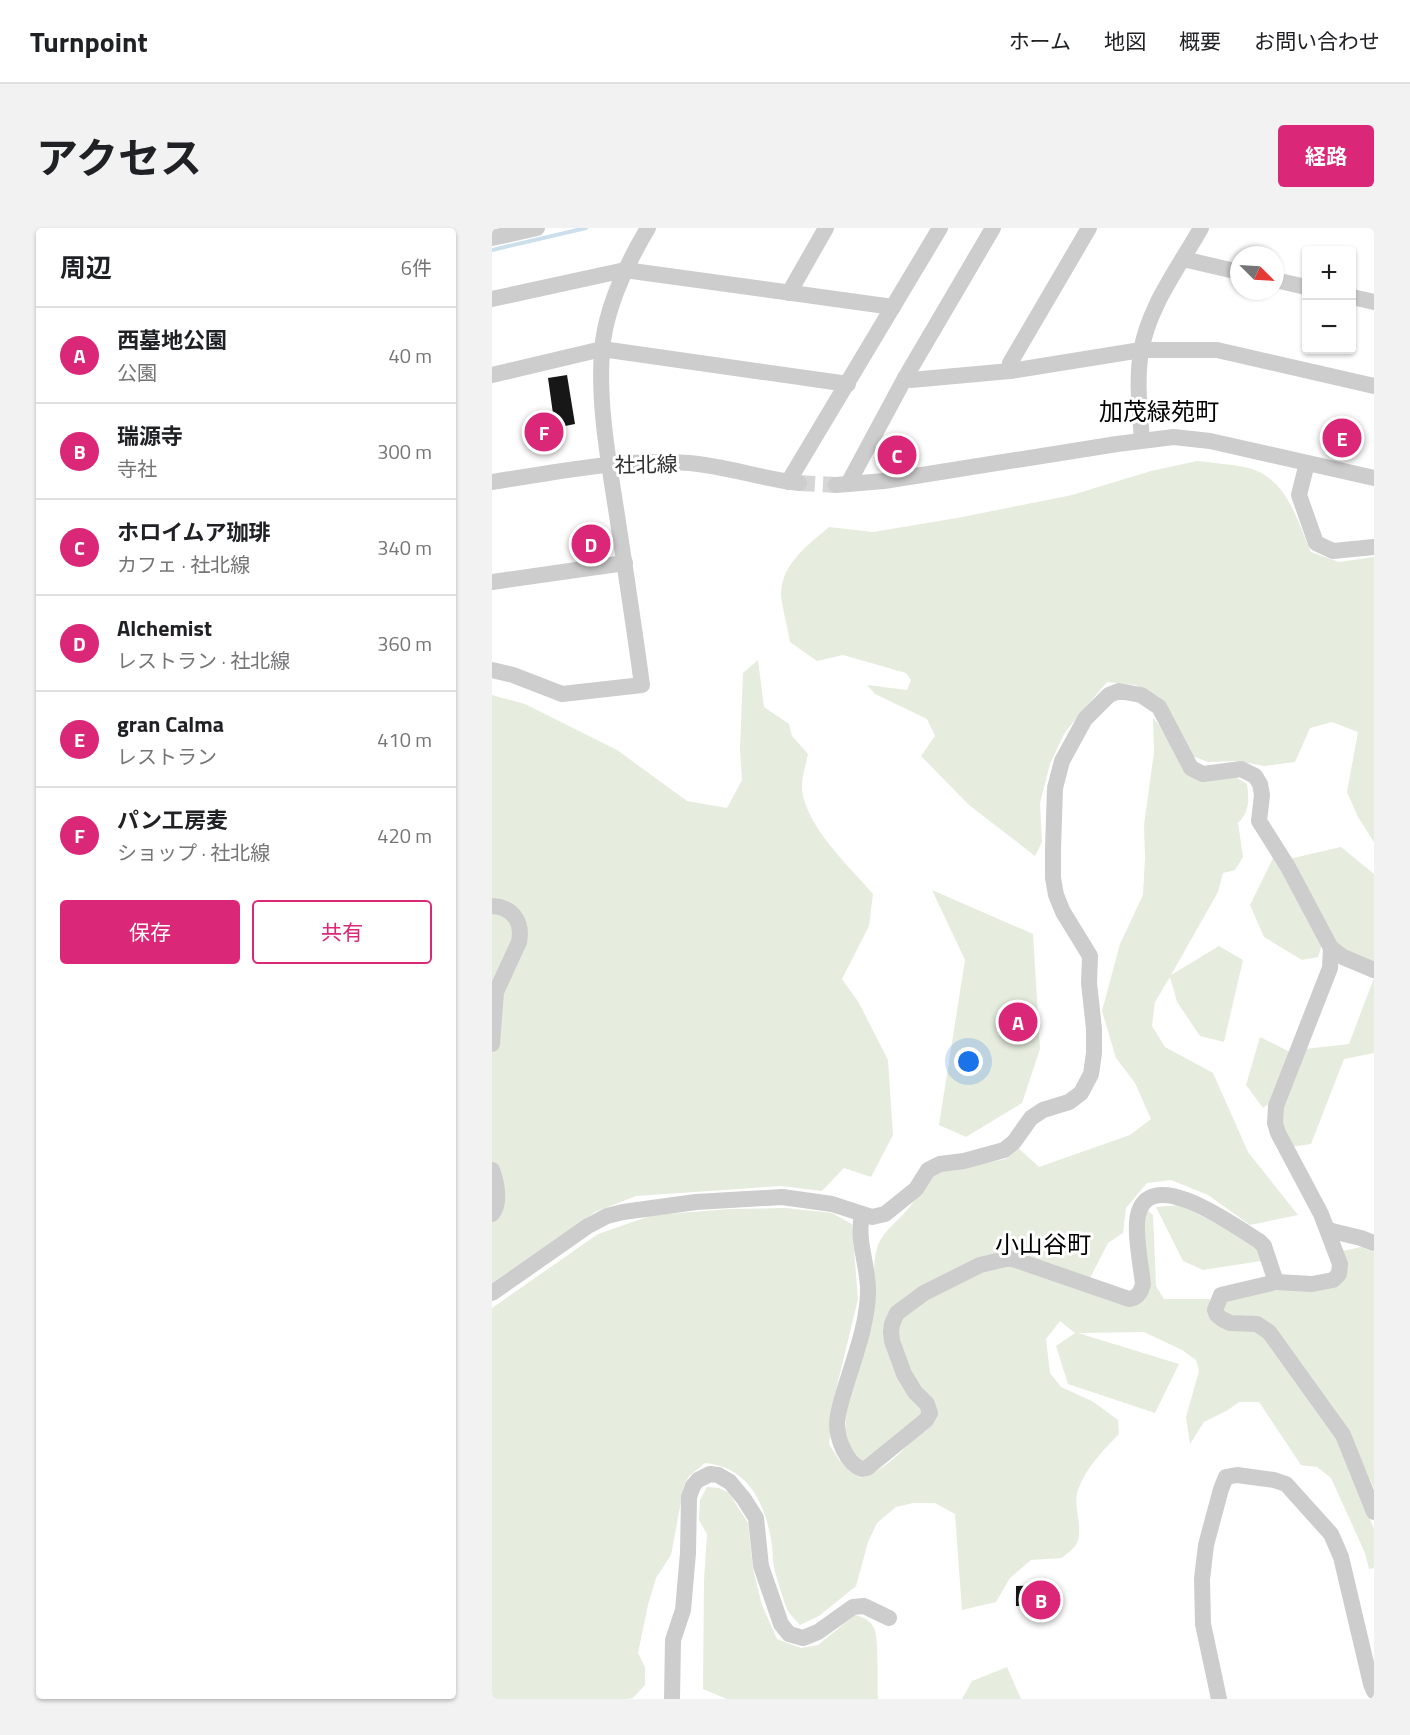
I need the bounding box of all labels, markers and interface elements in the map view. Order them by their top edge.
text: Turnpoint [30,20,148,63]
text: ホーム [1009,25,1071,57]
text: 地図 [1104,25,1146,57]
text: 概要 [1179,25,1221,57]
text: お問い合わせ [1254,25,1380,57]
text: アクセス [36,125,202,189]
button: 経路 [1278,125,1374,187]
north arrow [1230,246,1284,300]
map controls [1302,246,1356,354]
button: + [1302,246,1356,300]
text: 周辺 [60,248,112,287]
text: 6件 [401,252,432,283]
button: − [1302,300,1356,354]
text: 西墓地公園 [117,323,227,357]
text: A [73,340,86,371]
text: 40 m [388,340,432,371]
text: 公園 [117,357,157,388]
district label: 加茂緑苑町 [1099,393,1219,429]
pin: F [524,410,564,454]
pin: E [1322,416,1362,460]
text: 瑞源寺 [117,419,183,453]
pin: C [878,432,916,478]
text: B [73,436,86,467]
text: 300 m [377,436,432,467]
street label: 社北線 [614,447,678,481]
text: 寺社 [117,453,157,484]
text: ホロイムア珈琲 [117,515,271,549]
pin: D [572,522,610,566]
text: C [74,532,85,563]
text: 340 m [377,532,432,563]
text: カフェ · 社北線 [117,549,250,580]
text: Alchemist [117,611,212,645]
text: D [73,628,86,659]
text: 360 m [377,628,432,659]
text: レストラン · 社北線 [117,645,290,676]
text: gran Calma [117,707,224,741]
text: E [74,724,85,755]
text: 410 m [377,724,432,755]
text: レストラン [117,741,217,772]
text: パン工房麦 [117,803,228,837]
text: F [74,820,85,851]
text: 420 m [377,820,432,851]
text: ショップ · 社北線 [117,837,270,868]
button: 保存 [60,900,240,964]
button: 共有 [252,900,432,964]
pin: A [998,1000,1038,1044]
your location [954,1047,983,1076]
district label: 小山谷町 [995,1226,1091,1262]
pin: B [1022,1578,1060,1622]

